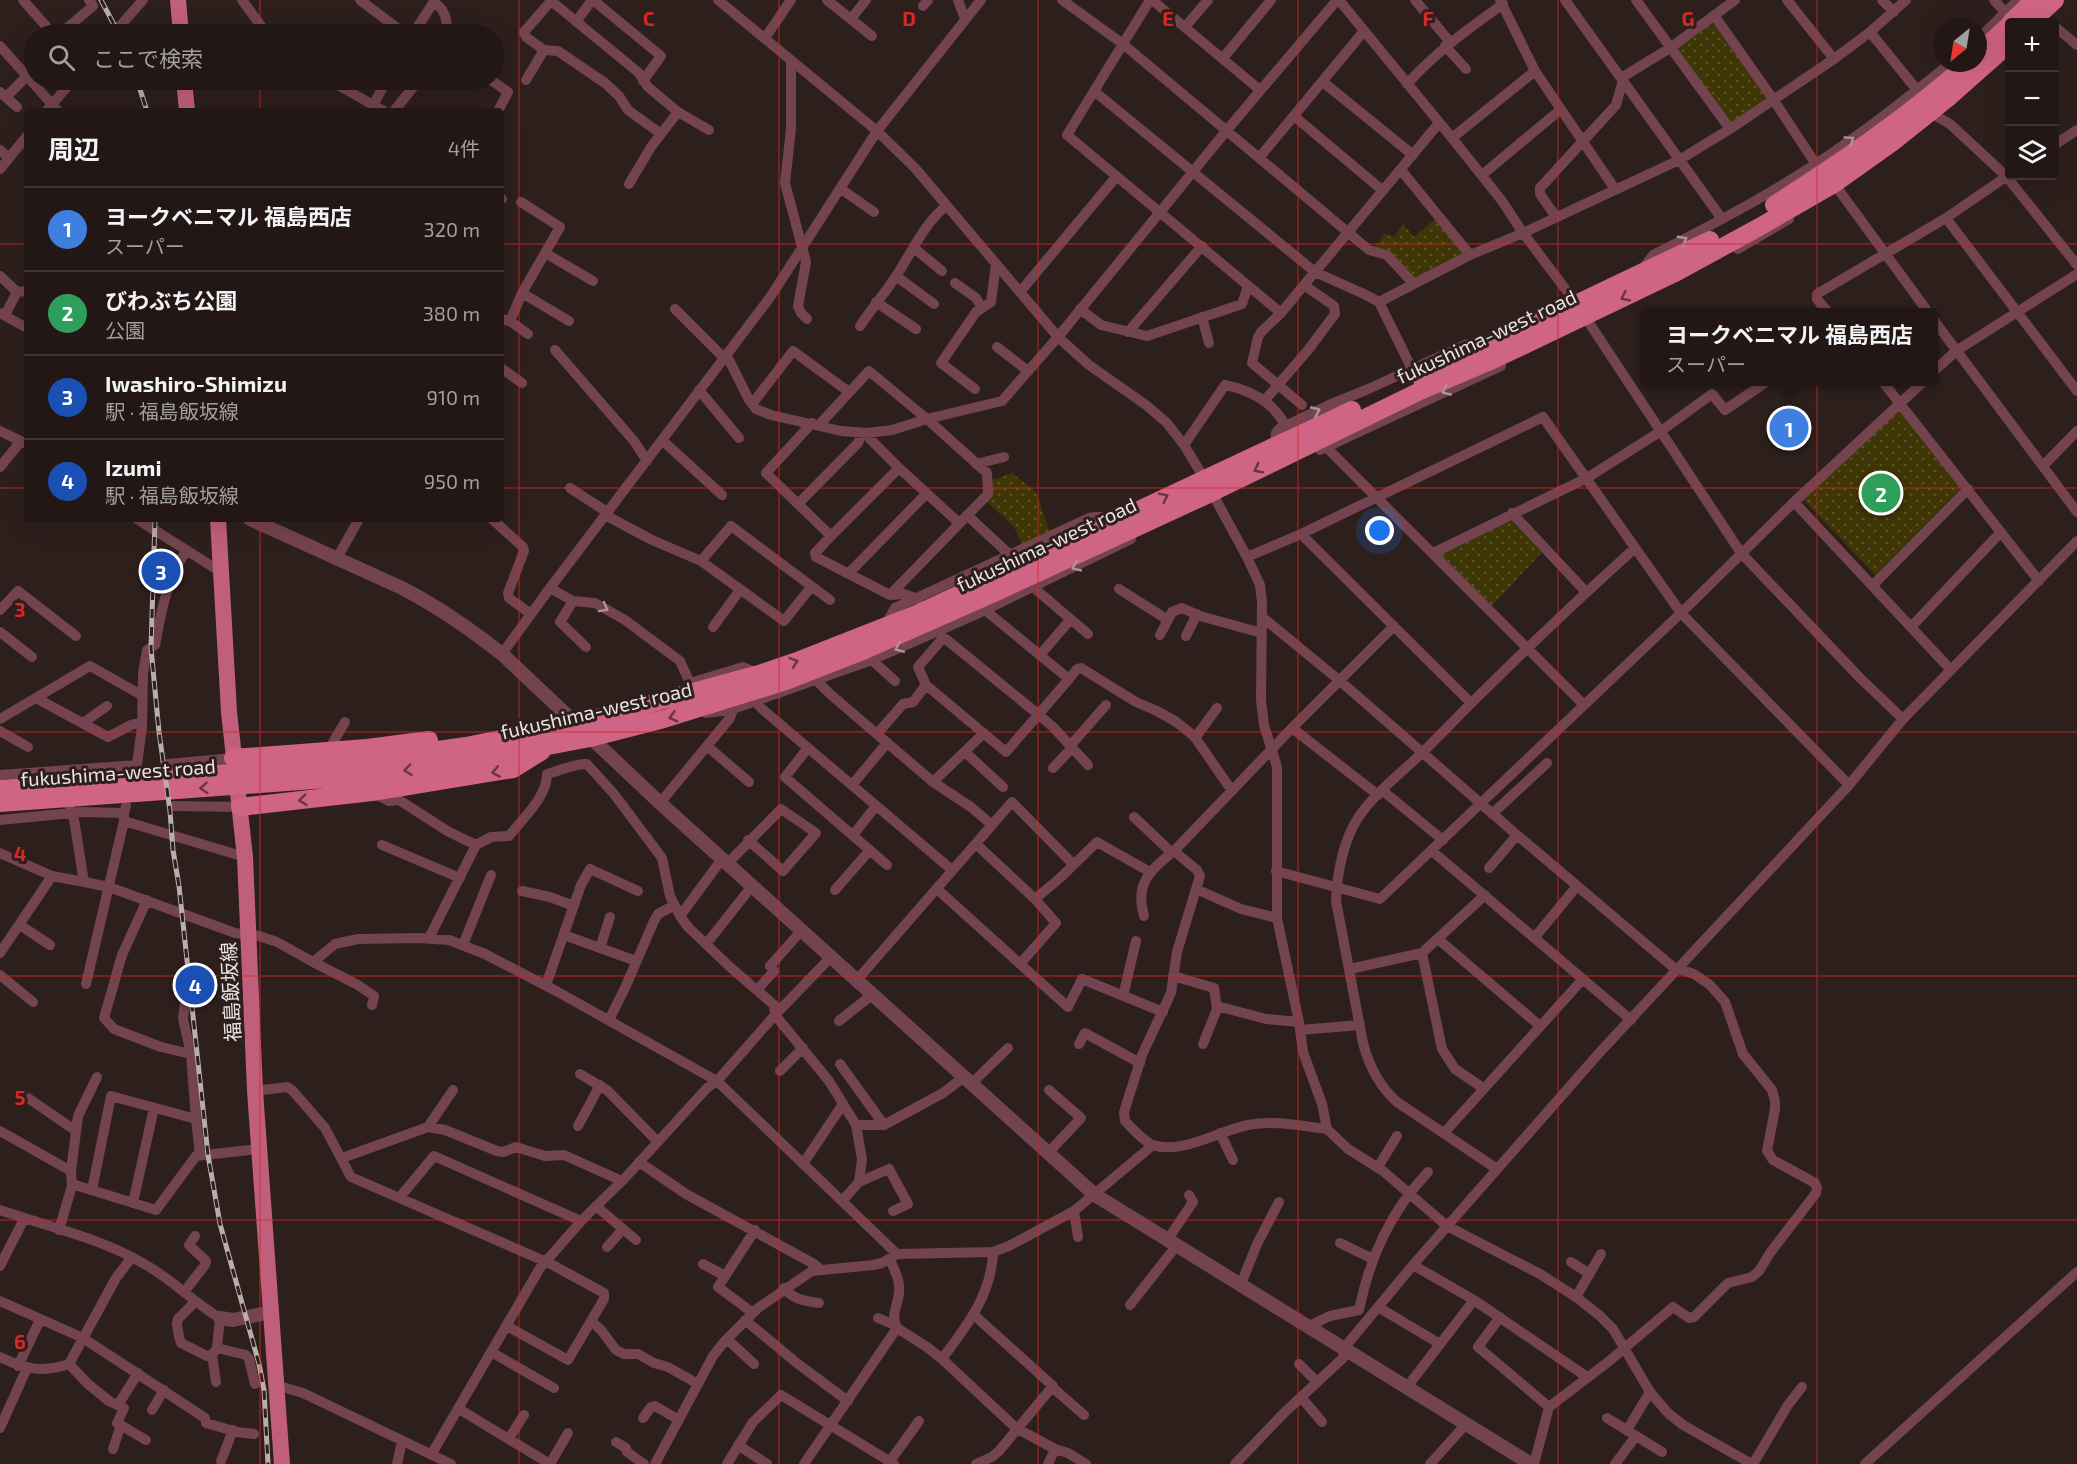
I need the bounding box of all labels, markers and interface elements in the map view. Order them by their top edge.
text: C [643,6,655,30]
text: D [902,6,916,30]
text: E [1162,6,1174,30]
text: F [1422,6,1434,30]
text: G [1682,6,1694,30]
north arrow [1933,18,1987,72]
map controls [2005,18,2059,180]
button: + [2005,18,2059,72]
search box [24,24,504,90]
icon: search [45,41,78,74]
text: ここで検索 [93,45,203,71]
button: − [2005,72,2059,126]
button: layers [2005,126,2059,180]
text: 周辺 [48,133,100,164]
text: 4件 [448,136,480,160]
one-way arrow [1844,136,1855,147]
text: ヨークベニマル 福島西店 [105,203,352,229]
text: 1 [63,217,72,241]
text: 320 m [424,217,480,241]
text: スーパー [105,234,185,258]
one-way arrow [1677,236,1687,247]
street label: fukushima-west road [1392,284,1580,388]
text: びわぶち公園 [105,287,237,313]
one-way arrow [1620,289,1631,301]
text: 2 [62,301,73,325]
text: 380 m [423,301,480,325]
popup [1641,308,1938,386]
text: 公園 [105,318,145,342]
text: ヨークベニマル 福島西店 [1666,321,1913,347]
text: スーパー [1666,352,1746,376]
text: Iwashiro-Shimizu [105,370,287,396]
one-way arrow [1441,384,1452,396]
text: 3 [62,385,73,409]
text: 910 m [427,385,480,409]
text: 駅 · 福島飯坂線 [105,399,239,423]
one-way arrow [1309,406,1320,418]
pin: 1 [1770,406,1808,450]
text: Izumi [105,454,162,480]
one-way arrow [1254,462,1265,473]
text: 4 [61,469,74,493]
text: 950 m [424,469,480,493]
pin: 2 [1862,470,1900,516]
text: 駅 · 福島飯坂線 [105,483,239,507]
street label: fukushima-west road [952,492,1140,596]
one-way arrow [1157,493,1168,505]
your location [1365,516,1394,545]
pin: 3 [142,548,180,594]
one-way arrow [1072,559,1083,571]
text: 3 [14,597,26,621]
one-way arrow [598,601,608,612]
one-way arrow [894,641,905,653]
one-way arrow [788,657,799,669]
street label: fukushima-west road [498,676,694,744]
one-way arrow [668,709,678,722]
street label: fukushima-west road [20,753,216,791]
one-way arrow [404,763,413,776]
one-way arrow [492,765,502,778]
one-way arrow [200,781,209,794]
one-way arrow [299,794,308,806]
text: 4 [14,841,27,865]
street label: 福島飯坂線 [215,941,245,1043]
pin: 4 [176,962,214,1008]
text: 5 [14,1085,26,1109]
text: 6 [14,1329,26,1353]

